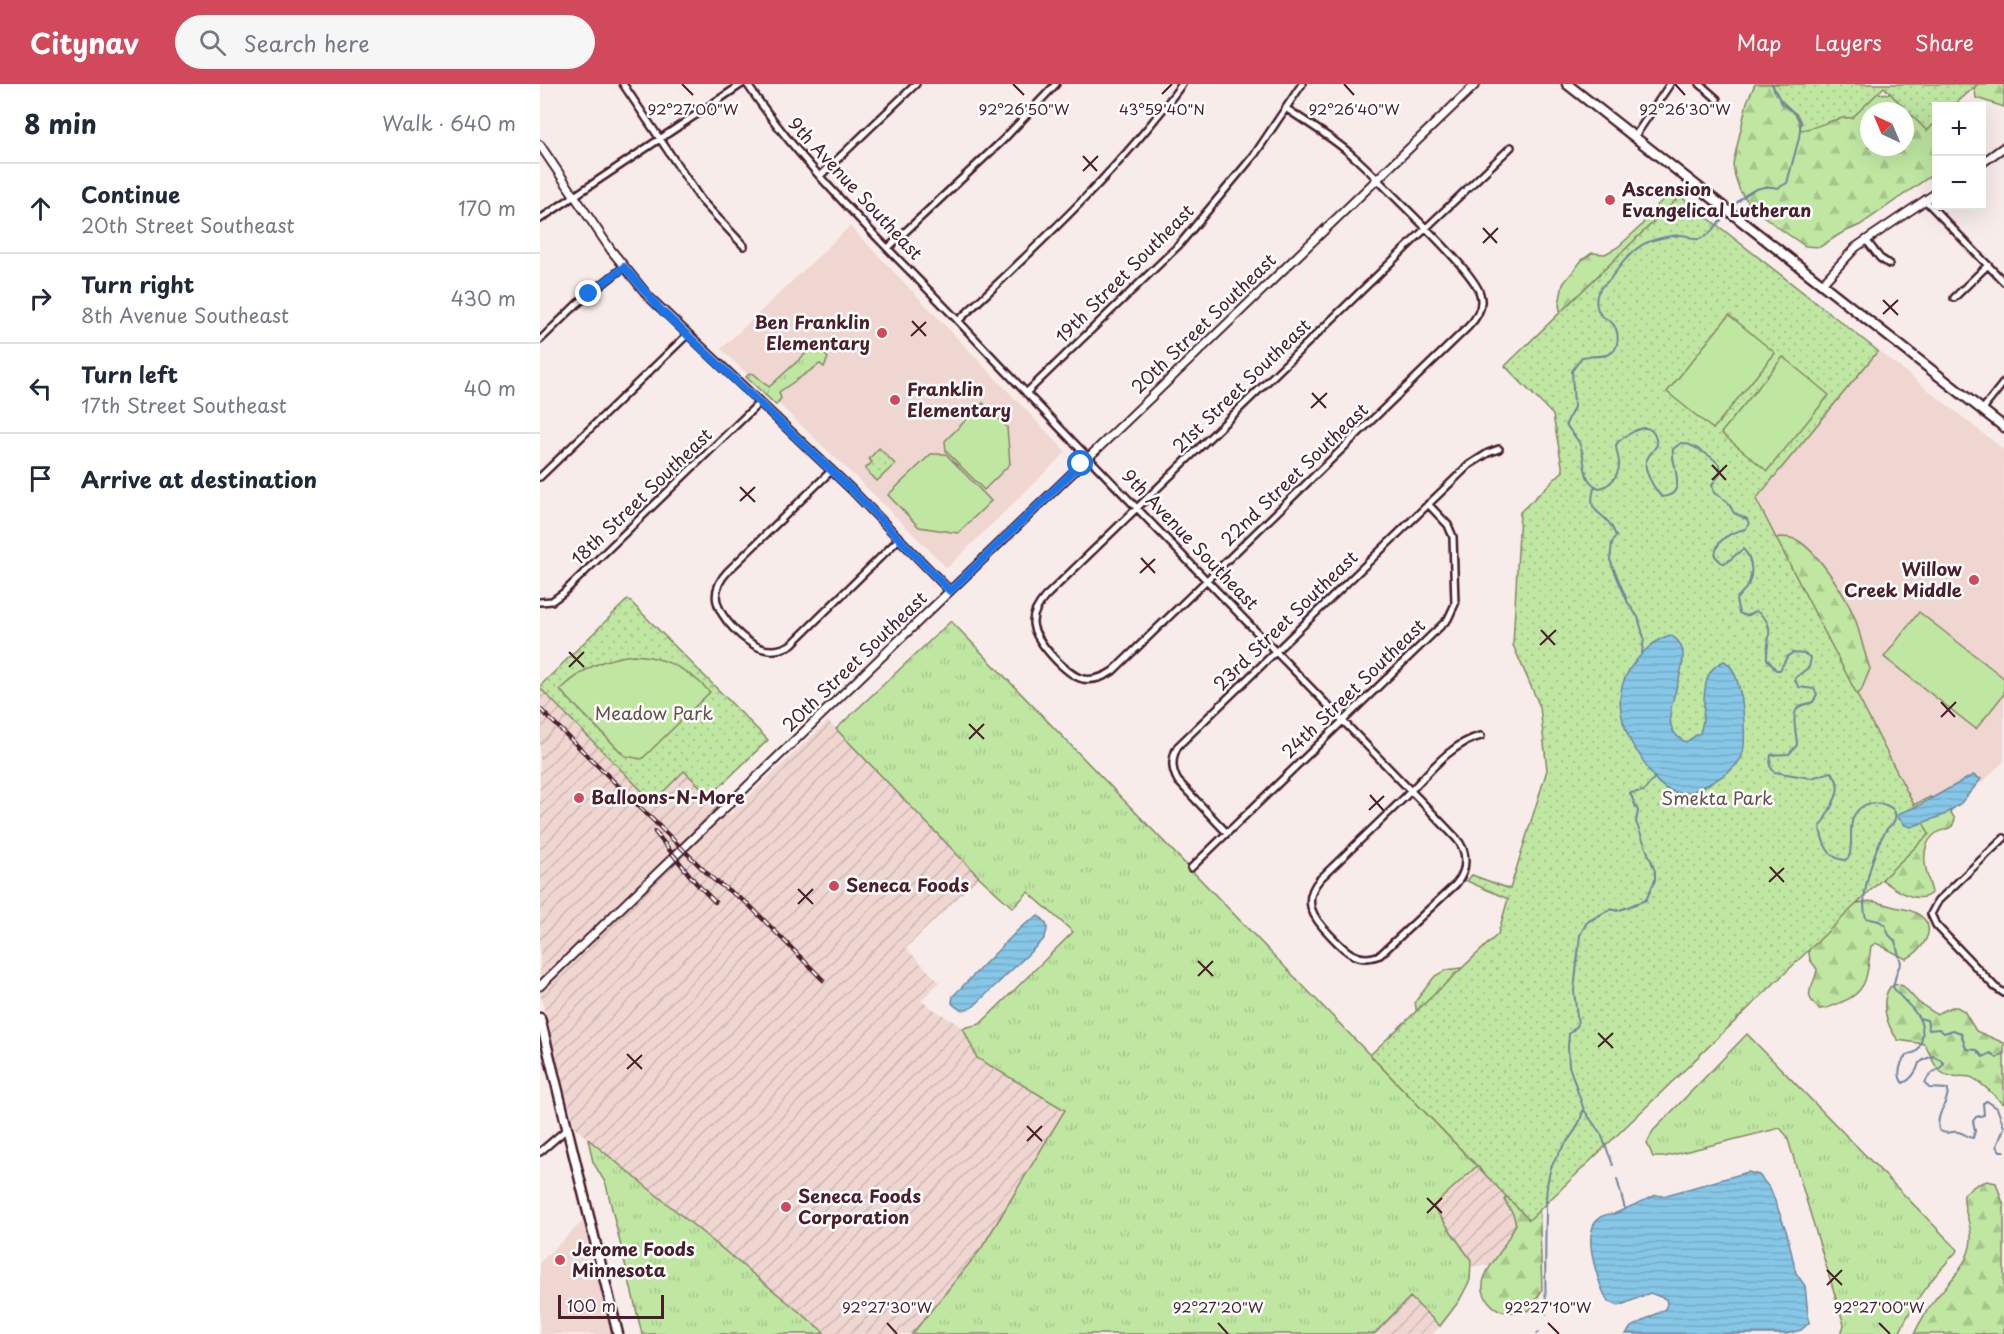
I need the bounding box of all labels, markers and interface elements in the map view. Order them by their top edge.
search box [175,15,595,69]
text: Citynav [30,21,139,64]
icon: search [196,26,229,59]
text: Search here [244,26,370,59]
text: Map [1737,26,1781,58]
text: Layers [1814,26,1882,58]
text: Share [1915,26,1974,58]
text: 92°27'00"W [648,97,739,120]
text: 92°26'50"W [979,97,1070,120]
text: 43°59'40"N [1119,97,1205,120]
text: 92°26'40"W [1308,97,1400,120]
text: 92°26'30"W [1639,97,1731,120]
north arrow [1860,102,1914,156]
map controls [1932,102,1986,210]
button: + [1932,102,1986,156]
text: 8 min [24,104,97,143]
text: Walk · 640 m [382,108,516,138]
street label: 9th Avenue Southeast [783,111,930,265]
button: − [1932,156,1986,210]
place label: Ascension Evangelical Lutheran [1621,175,1811,223]
text: Continue [81,177,180,210]
icon: ahead [24,192,57,225]
text: 170 m [458,193,516,223]
marker: Ascension Evangelical Lutheran [1603,193,1617,207]
street label: 19th Street Southeast [1048,197,1199,348]
text: 20th Street Southeast [81,210,295,240]
street label: 20th Street Southeast [1124,246,1281,399]
text: Turn right [81,267,194,300]
route end [575,280,601,306]
icon: right [24,282,57,315]
text: 430 m [451,283,516,313]
text: 8th Avenue Southeast [81,300,289,330]
place label: Ben Franklin Elementary [754,308,870,356]
street label: 21st Street Southeast [1166,312,1316,458]
marker: Ben Franklin Elementary [875,326,889,340]
text: Turn left [81,357,178,390]
icon: left [24,372,57,405]
text: 40 m [464,373,516,403]
place label: Franklin Elementary [907,375,1011,423]
text: 17th Street Southeast [81,390,287,420]
marker: Franklin Elementary [888,393,902,407]
street label: 22nd Street Southeast [1214,396,1374,552]
street label: 18th Street Southeast [564,421,718,571]
route start [1067,450,1093,476]
icon: arrive [24,462,57,495]
text: Arrive at destination [81,462,317,495]
street label: 9th Avenue Southeast [1117,462,1266,615]
street label: 23rd Street Southeast [1207,544,1363,696]
place label: Willow Creek Middle [1844,555,1962,603]
marker: Willow Creek Middle [1967,573,1981,587]
street label: 20th Street Southeast [775,584,932,737]
street label: 24th Street Southeast [1275,612,1431,764]
park label: Meadow Park [595,699,713,726]
place label: Balloons-N-More [591,783,745,810]
park label: Smekta Park [1661,784,1773,811]
marker: Balloons-N-More [572,791,586,805]
place label: Seneca Foods [846,871,970,898]
marker: Seneca Foods [827,879,841,893]
place label: Seneca Foods Corporation [798,1182,922,1230]
marker: Seneca Foods Corporation [779,1200,793,1214]
place label: Jerome Foods Minnesota [572,1235,695,1283]
marker: Jerome Foods Minnesota [553,1253,567,1267]
scale bar [558,1292,664,1320]
text: 100 m [567,1293,616,1317]
text: 92°27'30"W [842,1295,933,1318]
text: 92°27'20"W [1173,1295,1264,1318]
text: 92°27'10"W [1505,1295,1592,1318]
text: 92°27'00"W [1834,1295,1925,1318]

